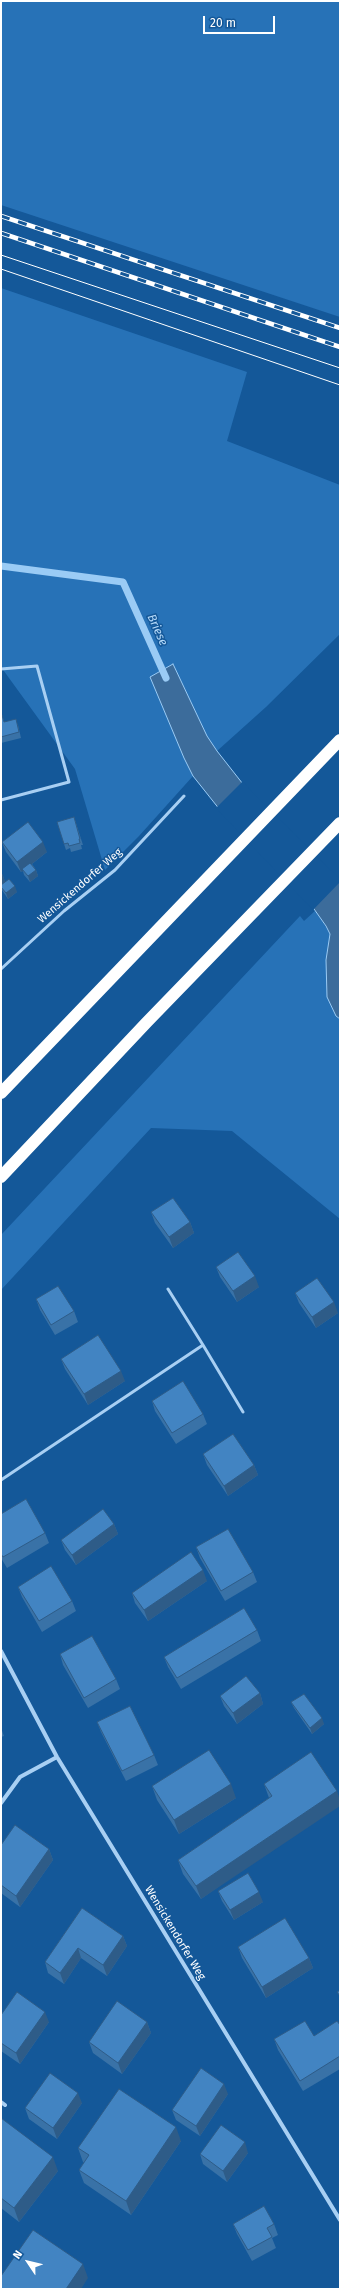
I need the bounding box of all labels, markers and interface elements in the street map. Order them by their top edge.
scale bar [205,8,277,34]
text: 20 m [210,16,236,30]
water label: Briese [144,612,170,648]
street label: Wensickendorfer Weg [35,846,125,926]
street label: Wensickendorfer Weg [142,1884,208,1982]
north arrow [8,2242,48,2282]
text: N [10,2248,25,2262]

